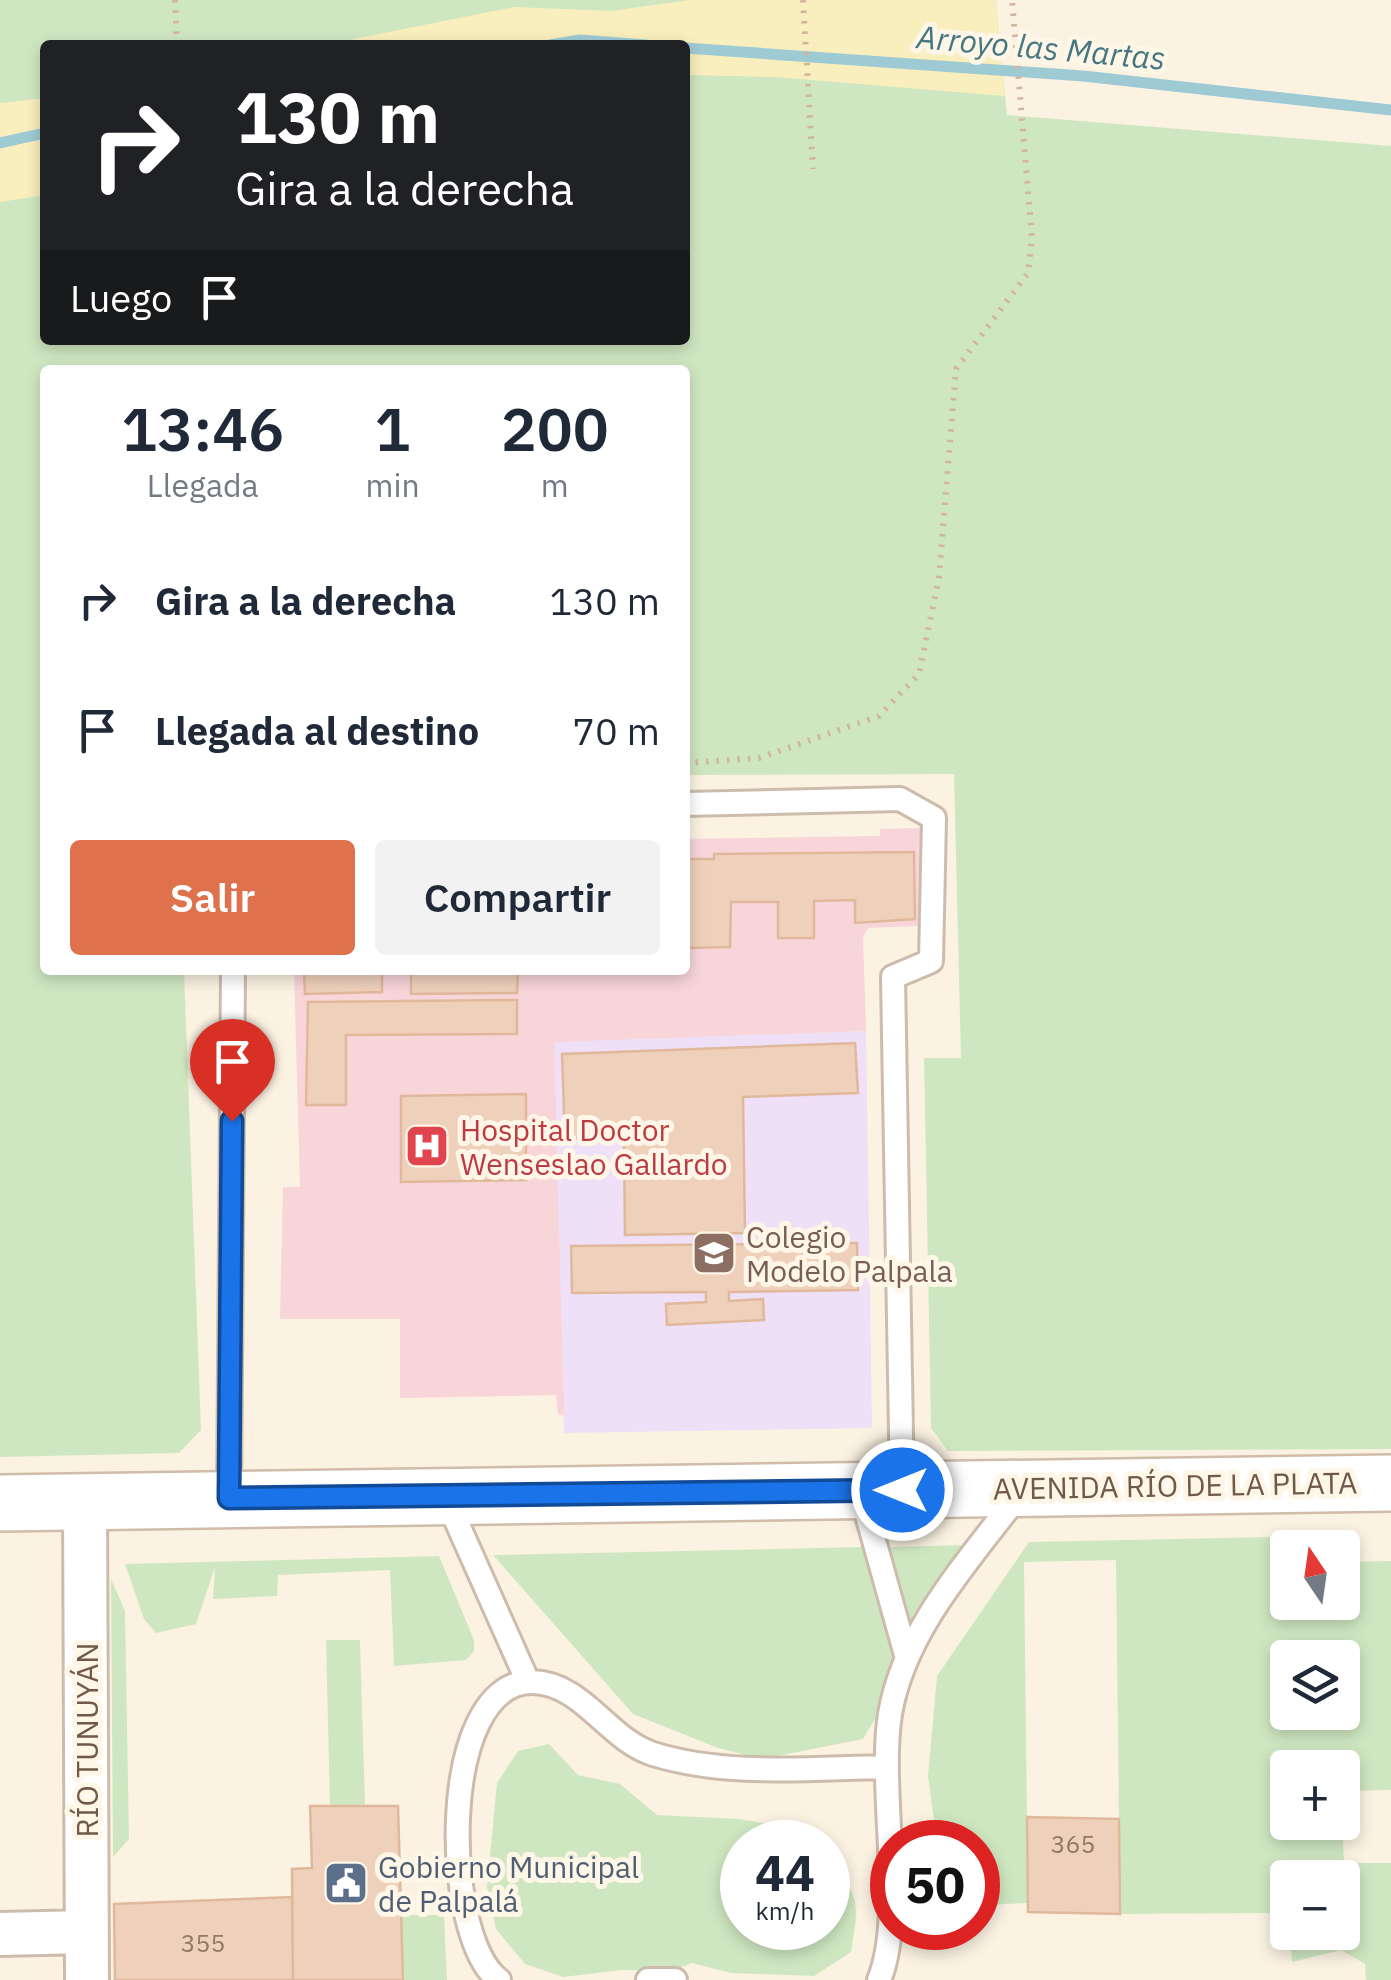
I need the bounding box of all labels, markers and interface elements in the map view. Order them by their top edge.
water label: Arroyo las Martas [914,15,1167,79]
text: 130 m [235,71,440,162]
icon: right [70,80,200,210]
text: Gira a la derecha [235,159,574,217]
icon: arrive [192,270,247,325]
text: Luego [70,273,172,322]
text: 13:46 [121,389,284,468]
text: 1 [375,389,411,468]
text: 200 [501,389,609,468]
text: Llegada [147,464,259,506]
text: min [365,464,420,506]
text: m [541,464,569,506]
icon: right [70,573,125,628]
text: Gira a la derecha [155,576,456,625]
text: 130 m [549,576,660,625]
icon: arrive [70,703,125,758]
text: Llegada al destino [155,706,479,755]
text: 70 m [572,706,660,755]
button: Salir [70,840,355,955]
button: Compartir [375,840,660,955]
pin [190,1019,275,1122]
icon: arrive [205,1034,260,1089]
place label: Hospital Doctor Wenseslao Gallardo [460,1110,728,1183]
hospital icon: Hospital Doctor Wenseslao Gallardo [404,1123,450,1169]
place label: Colegio Modelo Palpala [746,1217,953,1290]
school or university icon: Colegio Modelo Palpala [691,1230,737,1276]
position arrow [850,1438,954,1542]
street label: AVENIDA RÍO DE LA PLATA [992,1462,1358,1508]
north arrow [1270,1530,1360,1620]
map controls [1270,1530,1360,1950]
button: layers [1270,1640,1360,1730]
street label: RÍO TUNUYÁN [67,1642,106,1838]
button: + [1270,1750,1360,1840]
speed limit sign: 50 [870,1820,1000,1950]
house number: 365 [1050,1827,1096,1860]
text: 44 [755,1840,815,1905]
place label: Gobierno Municipal de Palpalá [378,1847,639,1920]
public building icon: Gobierno Municipal de Palpalá [323,1860,369,1906]
button: − [1270,1860,1360,1950]
text: km/h [756,1894,814,1927]
house number: 355 [180,1926,226,1959]

